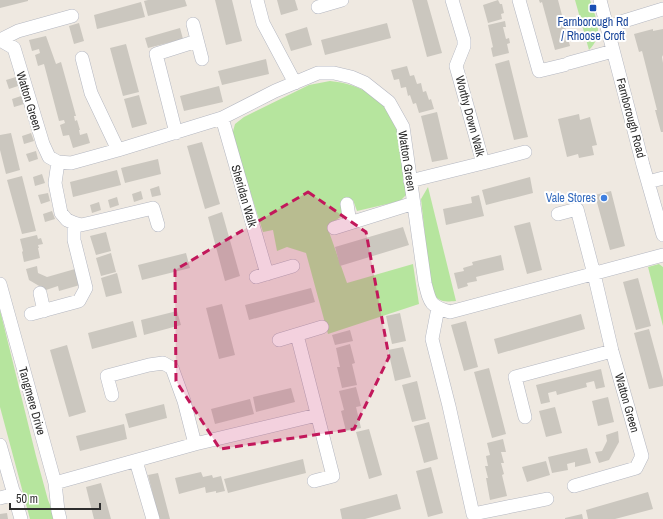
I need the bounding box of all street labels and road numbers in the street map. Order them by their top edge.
street label: Watton Green [12,70,46,132]
street label: Worthy Down Walk [452,74,489,158]
street label: Farnborough Road [613,76,649,160]
street label: Watton Green [394,130,420,192]
street label: Sheridan Walk [227,163,261,229]
street label: Tangmere Drive [15,365,49,437]
street label: Watton Green [611,372,643,434]

